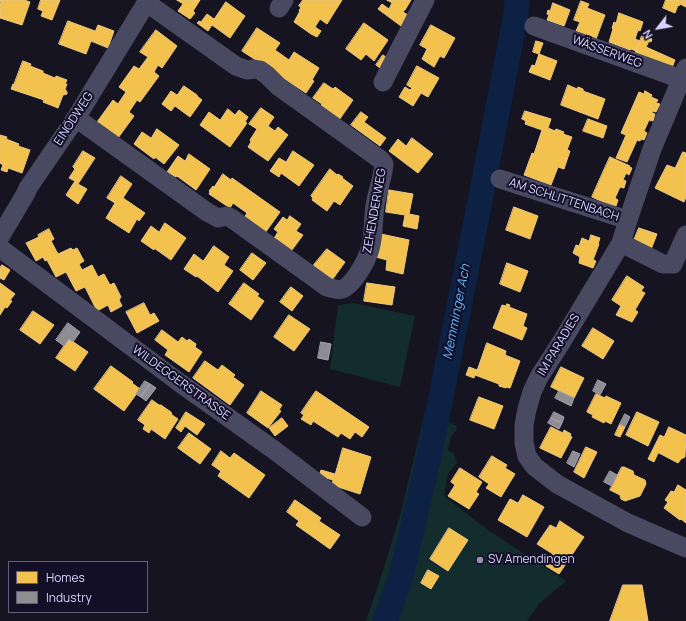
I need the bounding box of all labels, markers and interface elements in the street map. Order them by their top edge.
north arrow [638,8,678,48]
text: N [639,27,656,42]
street label: WÄSSERWEG [570,33,644,71]
street label: EINÖDWEG [52,90,96,148]
street label: ZEHENDERWEG [360,167,390,255]
street label: AM SCHLITTENBACH [507,175,621,225]
water label: Memminger Ach [440,263,474,361]
street label: IM PARADIES [535,312,583,378]
street label: WILDEGGERSTRASSE [129,343,233,423]
place label: SV Amendingen [488,553,575,567]
marker: SV Amendingen [475,555,485,565]
legend [8,561,148,613]
text: Homes [46,569,85,586]
text: Industry [46,589,92,606]

